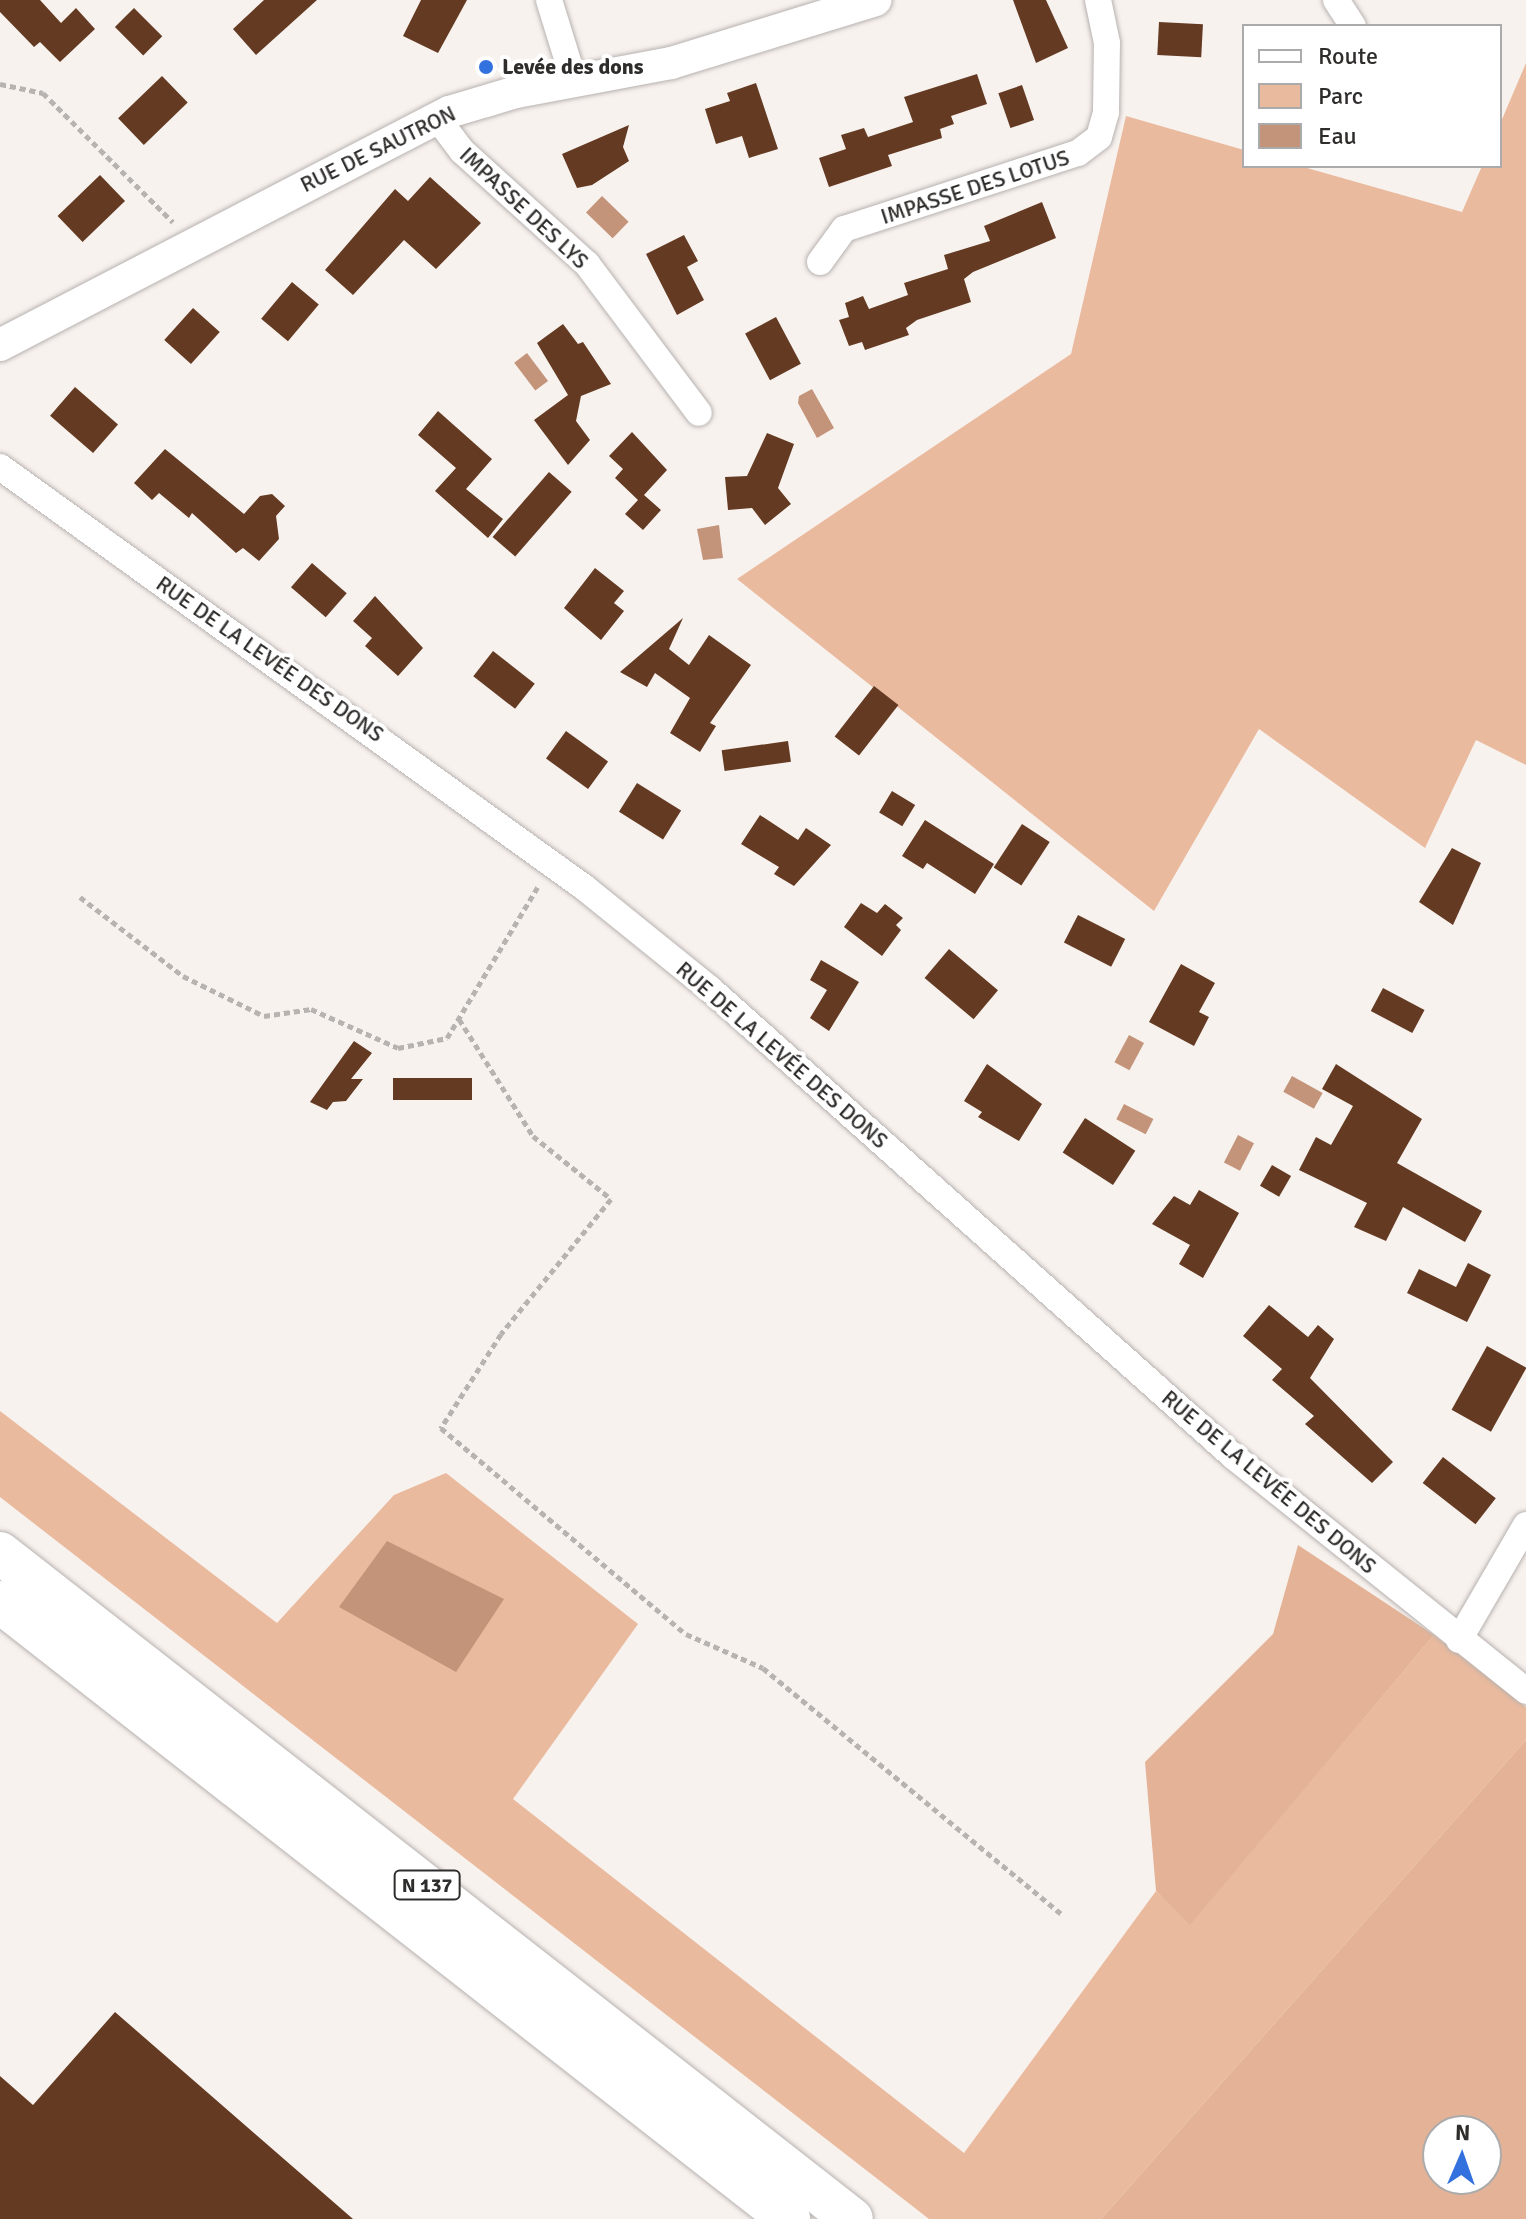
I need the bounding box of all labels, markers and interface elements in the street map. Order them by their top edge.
legend [1242,24,1502,168]
text: Route [1318,41,1378,71]
place label: Levée des dons [502,54,644,80]
marker: Levée des dons [477,58,495,76]
text: Parc [1318,81,1363,111]
street label: RUE DE SAUTRON [296,100,460,198]
text: Eau [1318,121,1357,151]
street label: IMPASSE DES LYS [454,142,594,274]
street label: IMPASSE DES LOTUS [877,144,1073,230]
street label: RUE DE LA LEVÉE DES DONS [151,570,389,748]
street label: RUE DE LA LEVÉE DES DONS [671,956,893,1154]
street label: RUE DE LA LEVÉE DES DONS [1156,1385,1382,1579]
road number: N 137 [393,1869,461,1901]
north arrow [1422,2115,1502,2195]
text: N [1455,2119,1471,2146]

